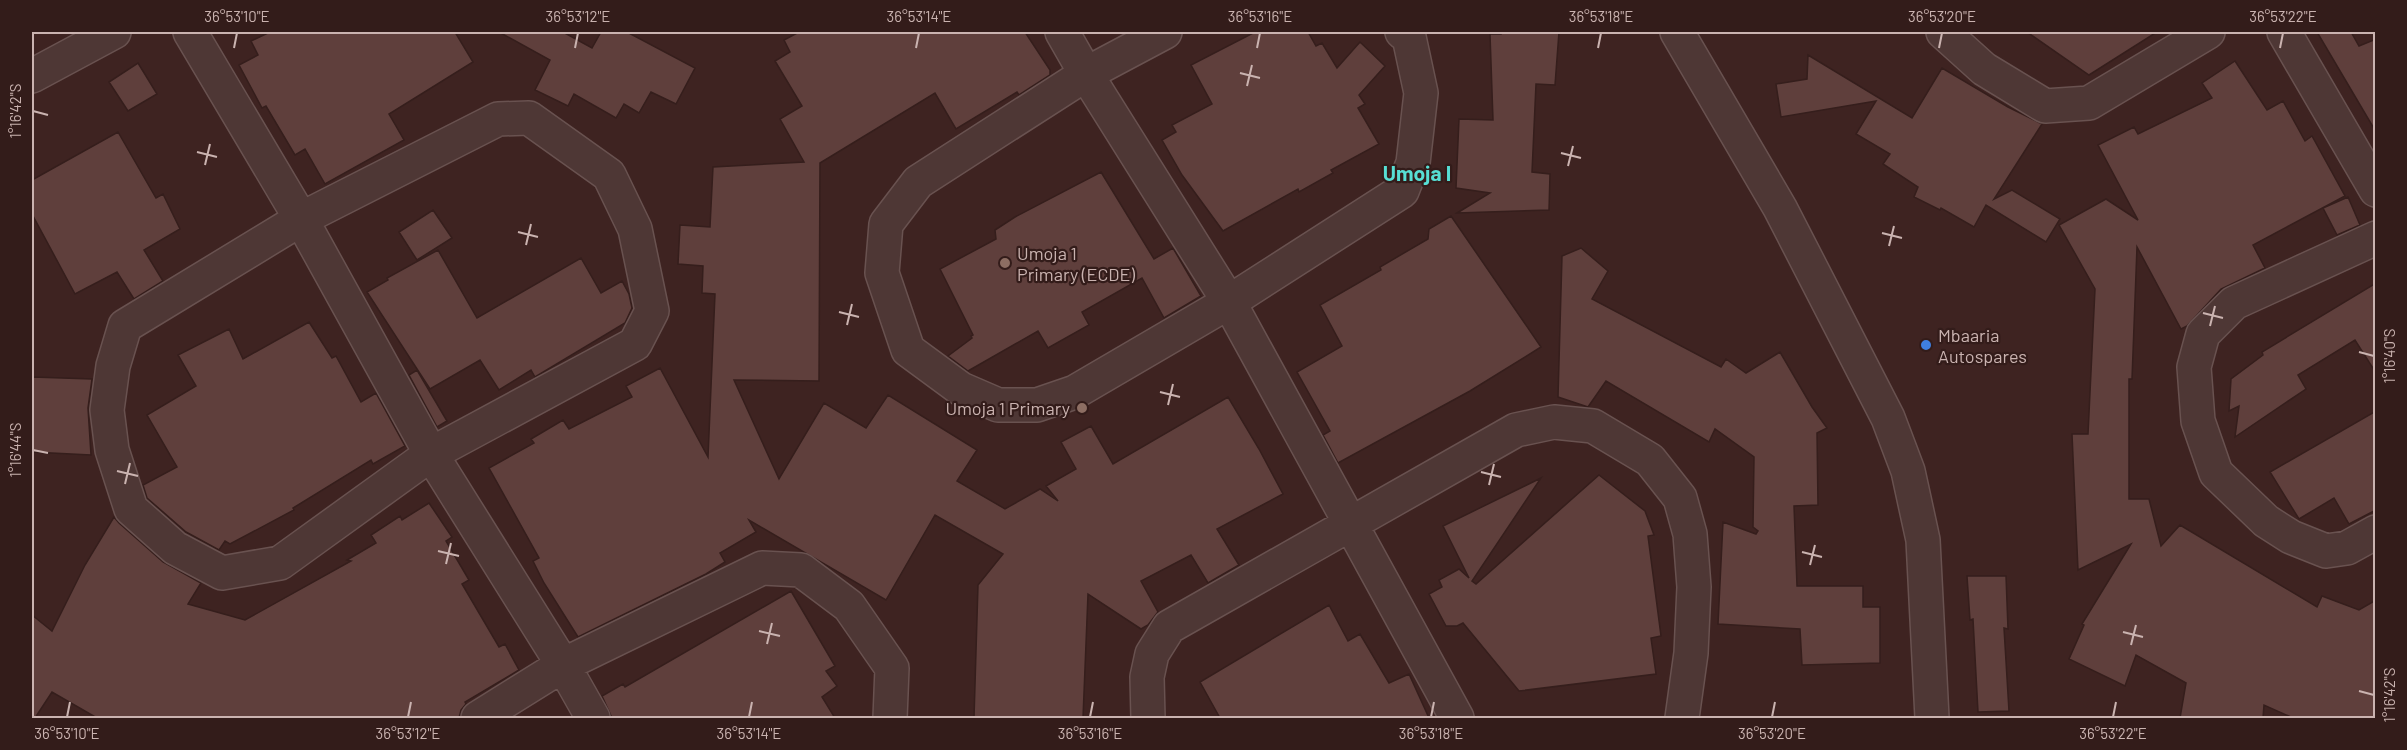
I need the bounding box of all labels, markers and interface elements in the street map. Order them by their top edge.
text: 36°53'10"E [204,7,270,25]
text: 36°53'12"E [546,7,610,25]
text: 36°53'14"E [887,7,951,25]
text: 36°53'16"E [1228,7,1292,25]
text: 36°53'18"E [1569,7,1633,25]
text: 36°53'20"E [1908,7,1976,25]
text: 36°53'22"E [2249,7,2317,25]
text: 1°16'42"S [6,84,24,138]
district label: Umoja I [1383,160,1451,185]
place label: Umoja 1 Primary (ECDE) [1017,242,1135,285]
marker: Umoja 1 Primary (ECDE) [998,256,1012,270]
place label: Mbaaria Autospares [1938,324,2027,367]
text: 1°16'40"S [2380,328,2398,384]
marker: Mbaaria Autospares [1919,338,1933,352]
place label: Umoja 1 Primary [945,397,1070,419]
marker: Umoja 1 Primary [1075,401,1089,415]
text: 1°16'44"S [6,423,24,477]
text: 1°16'42"S [2380,668,2398,722]
text: 36°53'10"E [34,724,100,742]
text: 36°53'12"E [376,724,440,742]
text: 36°53'14"E [717,724,781,742]
text: 36°53'16"E [1058,724,1122,742]
text: 36°53'18"E [1399,724,1463,742]
text: 36°53'20"E [1738,724,1806,742]
text: 36°53'22"E [2079,724,2147,742]

